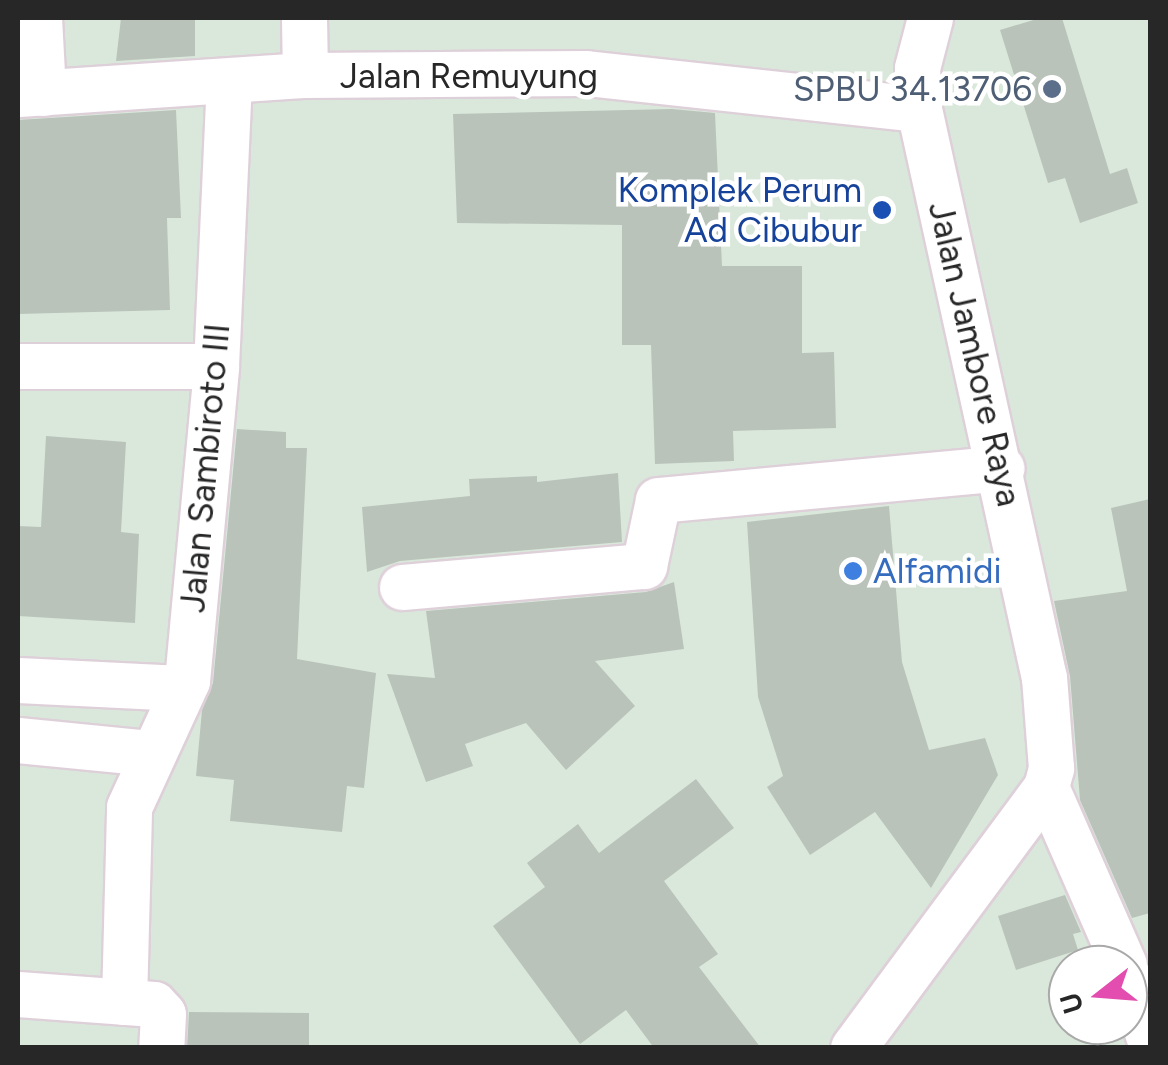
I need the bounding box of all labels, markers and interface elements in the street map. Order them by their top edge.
street label: Jalan Remuyung [340,55,598,97]
place label: SPBU 34.13706 [793,68,1032,110]
marker: SPBU 34.13706 [1041,78,1063,100]
place label: Komplek Perum Ad Cibubur [618,169,862,251]
street label: Jalan Jambore Raya [920,198,1030,510]
marker: Komplek Perum Ad Cibubur [871,199,893,221]
street label: Jalan Sambiroto III [171,322,239,614]
place label: Alfamidi [873,550,1002,592]
marker: Alfamidi [842,560,864,582]
north arrow [1048,945,1148,1045]
text: U [1052,989,1090,1018]

